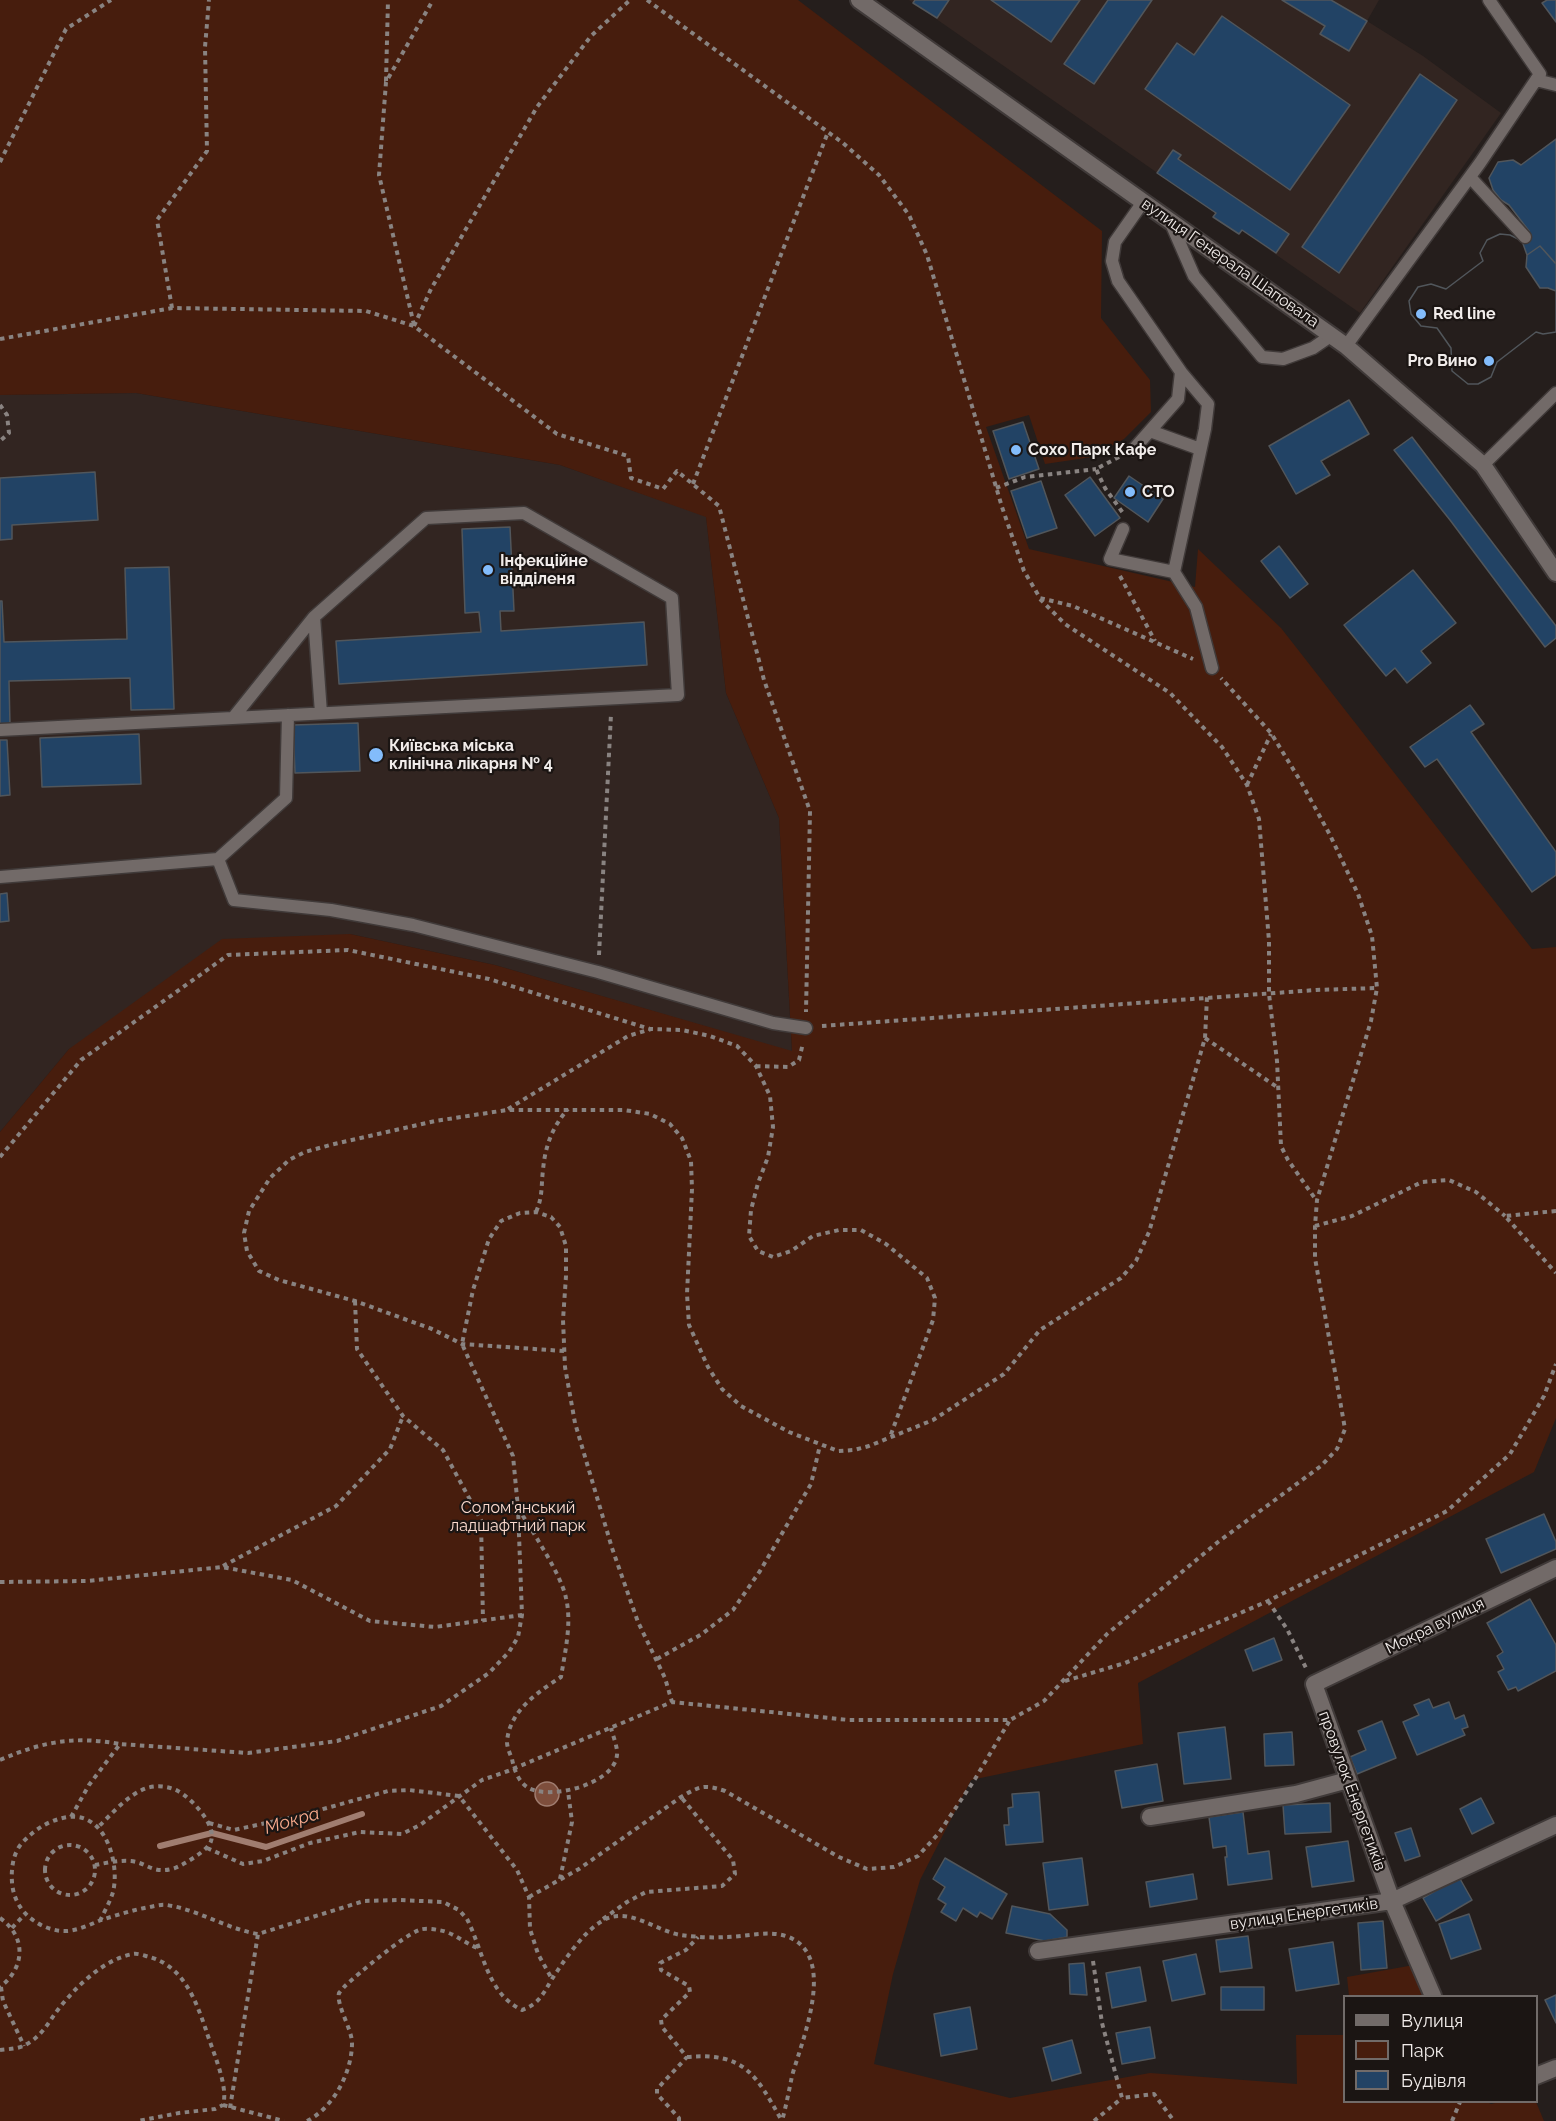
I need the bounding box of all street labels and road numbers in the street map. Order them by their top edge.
street label: вулиця Генерала Шаповала [1138,194,1322,332]
street label: Мокра вулиця [1382,1594,1488,1658]
street label: провулок Енергетиків [1314,1709,1390,1873]
street label: вулиця Енергетиків [1229,1894,1379,1934]

